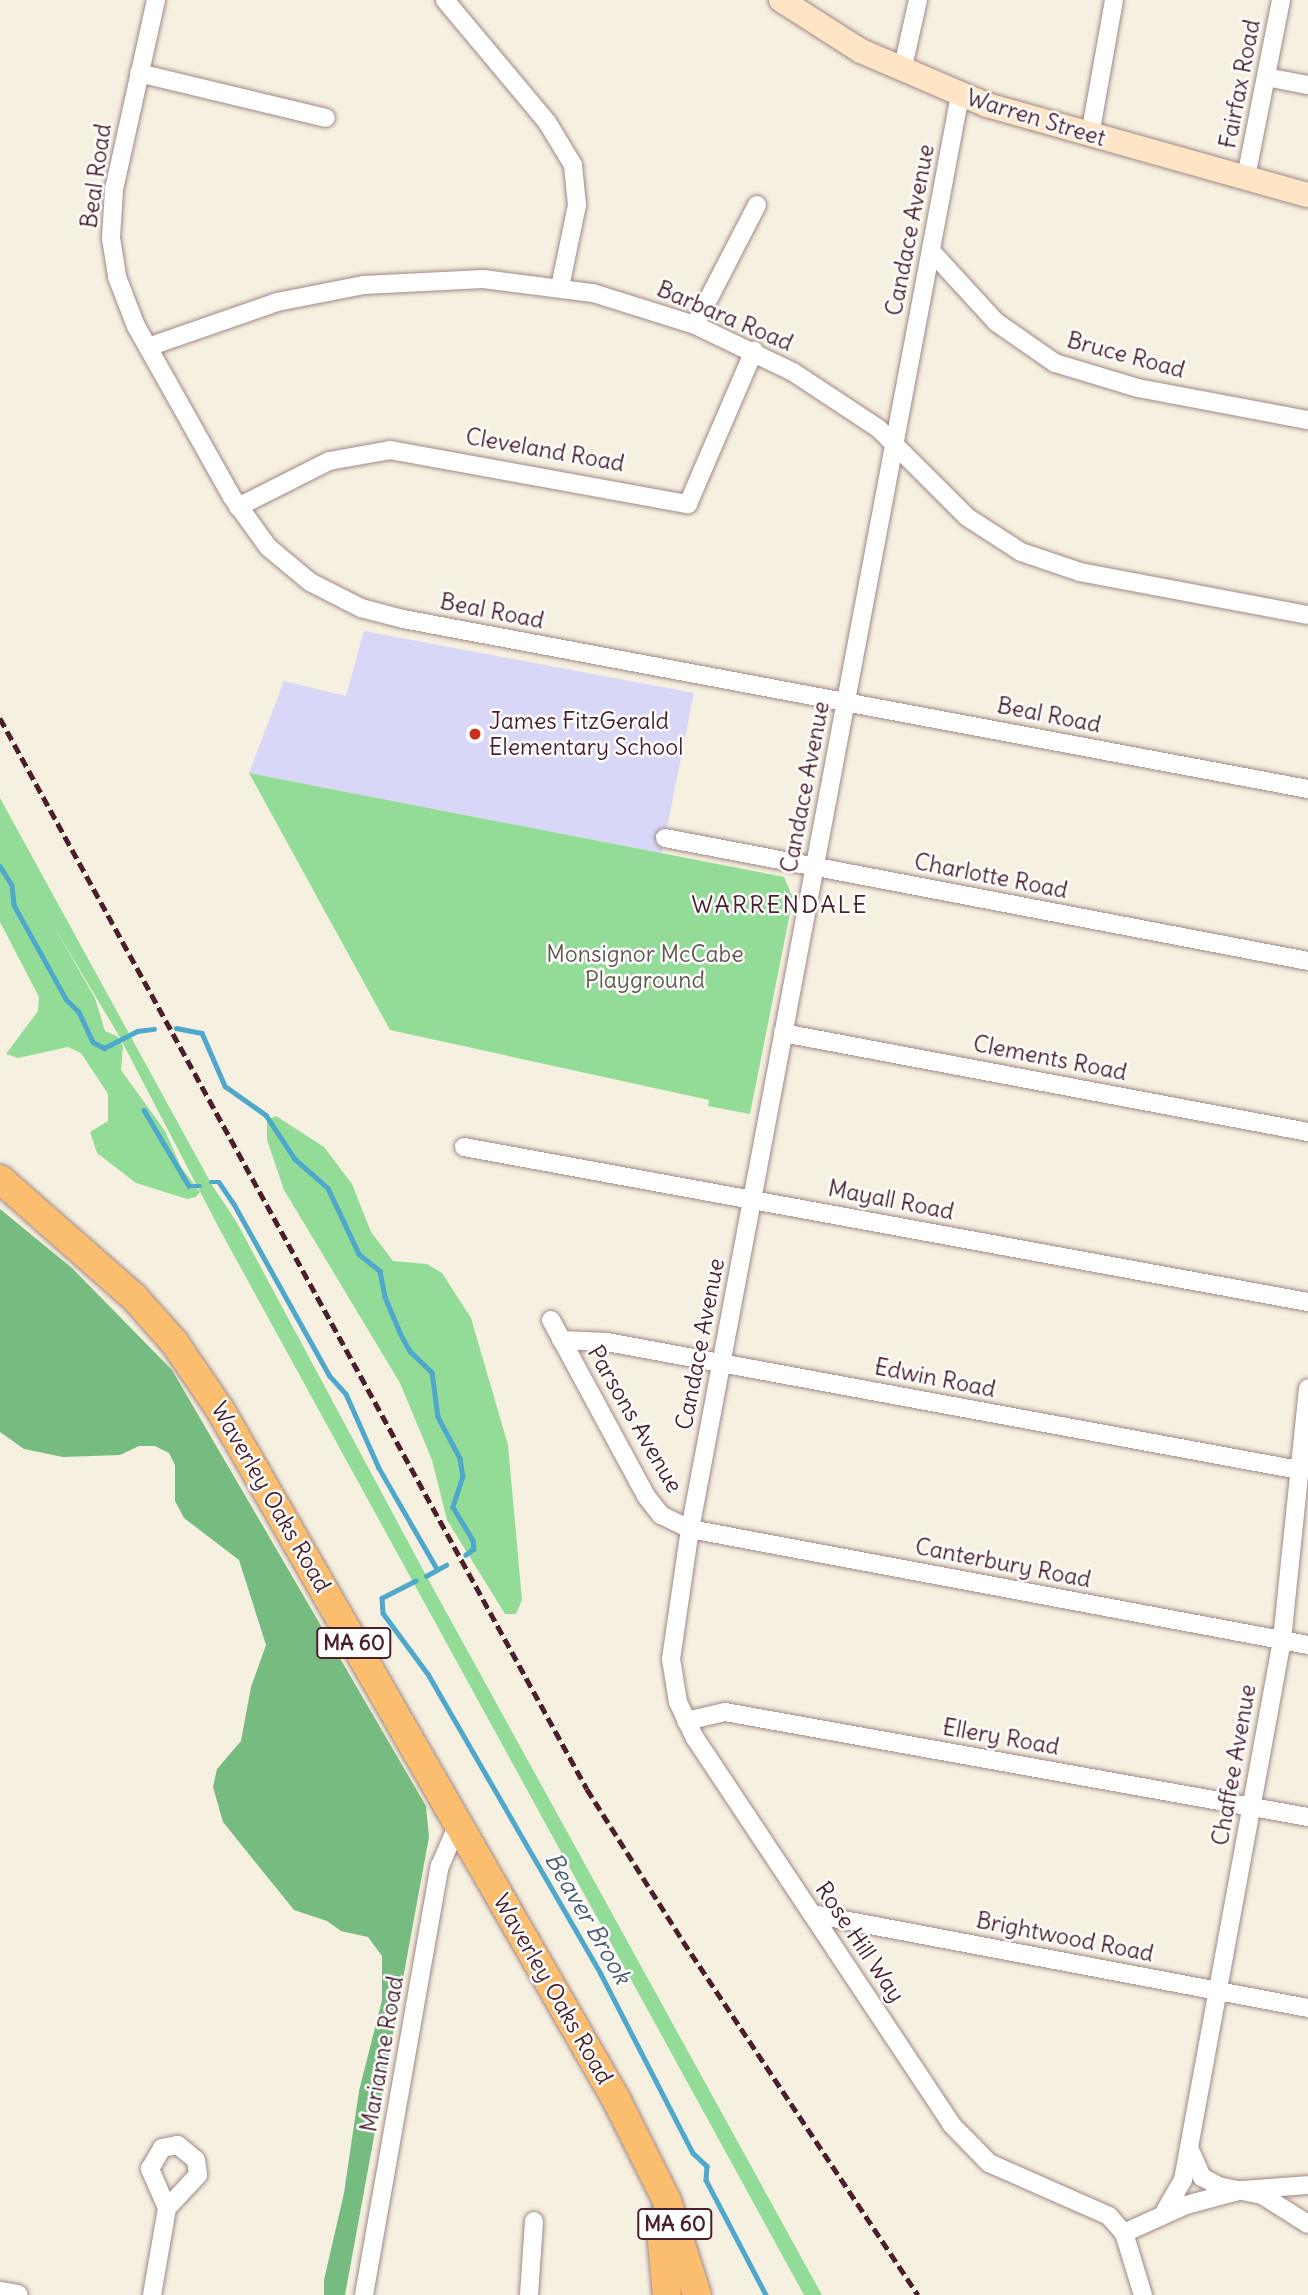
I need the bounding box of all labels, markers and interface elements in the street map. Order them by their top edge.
street label: Fairfax Road [1214,17,1266,151]
street label: Warren Street [963,84,1109,152]
street label: Beal Road [75,122,117,230]
street label: Candace Avenue [880,142,940,318]
street label: Barbara Road [653,275,797,357]
street label: Bruce Road [1064,326,1188,384]
street label: Cleveland Road [463,422,627,478]
street label: Beal Road [438,587,546,635]
street label: Beal Road [995,691,1103,739]
street label: Candace Avenue [775,699,835,875]
place label: James FitzGerald Elementary School [489,707,683,761]
marker: James FitzGerald Elementary School [467,726,483,742]
street label: Charlotte Road [912,848,1070,904]
district label: WARRENDALE [693,891,867,919]
park label: Monsignor McCabe Playground [546,940,744,994]
street label: Clements Road [971,1030,1129,1086]
street label: Mayall Road [826,1174,956,1226]
street label: Candace Avenue [670,1256,730,1432]
street label: Parsons Avenue [582,1340,688,1498]
street label: Edwin Road [872,1353,998,1403]
street label: Waverley Oaks Road [205,1397,337,1597]
street label: Canterbury Road [913,1532,1093,1594]
road number: MA 60 [316,1626,392,1660]
street label: Chaffee Avenue [1206,1682,1262,1848]
street label: Ellery Road [940,1713,1062,1761]
water label: Beaver Brook [539,1847,637,1989]
street label: Rose Hill Way [810,1877,910,2007]
street label: Waverley Oaks Road [487,1889,619,2089]
street label: Brightwood Road [974,1906,1156,1968]
street label: Marianne Road [355,1974,409,2134]
road number: MA 60 [636,2206,714,2242]

